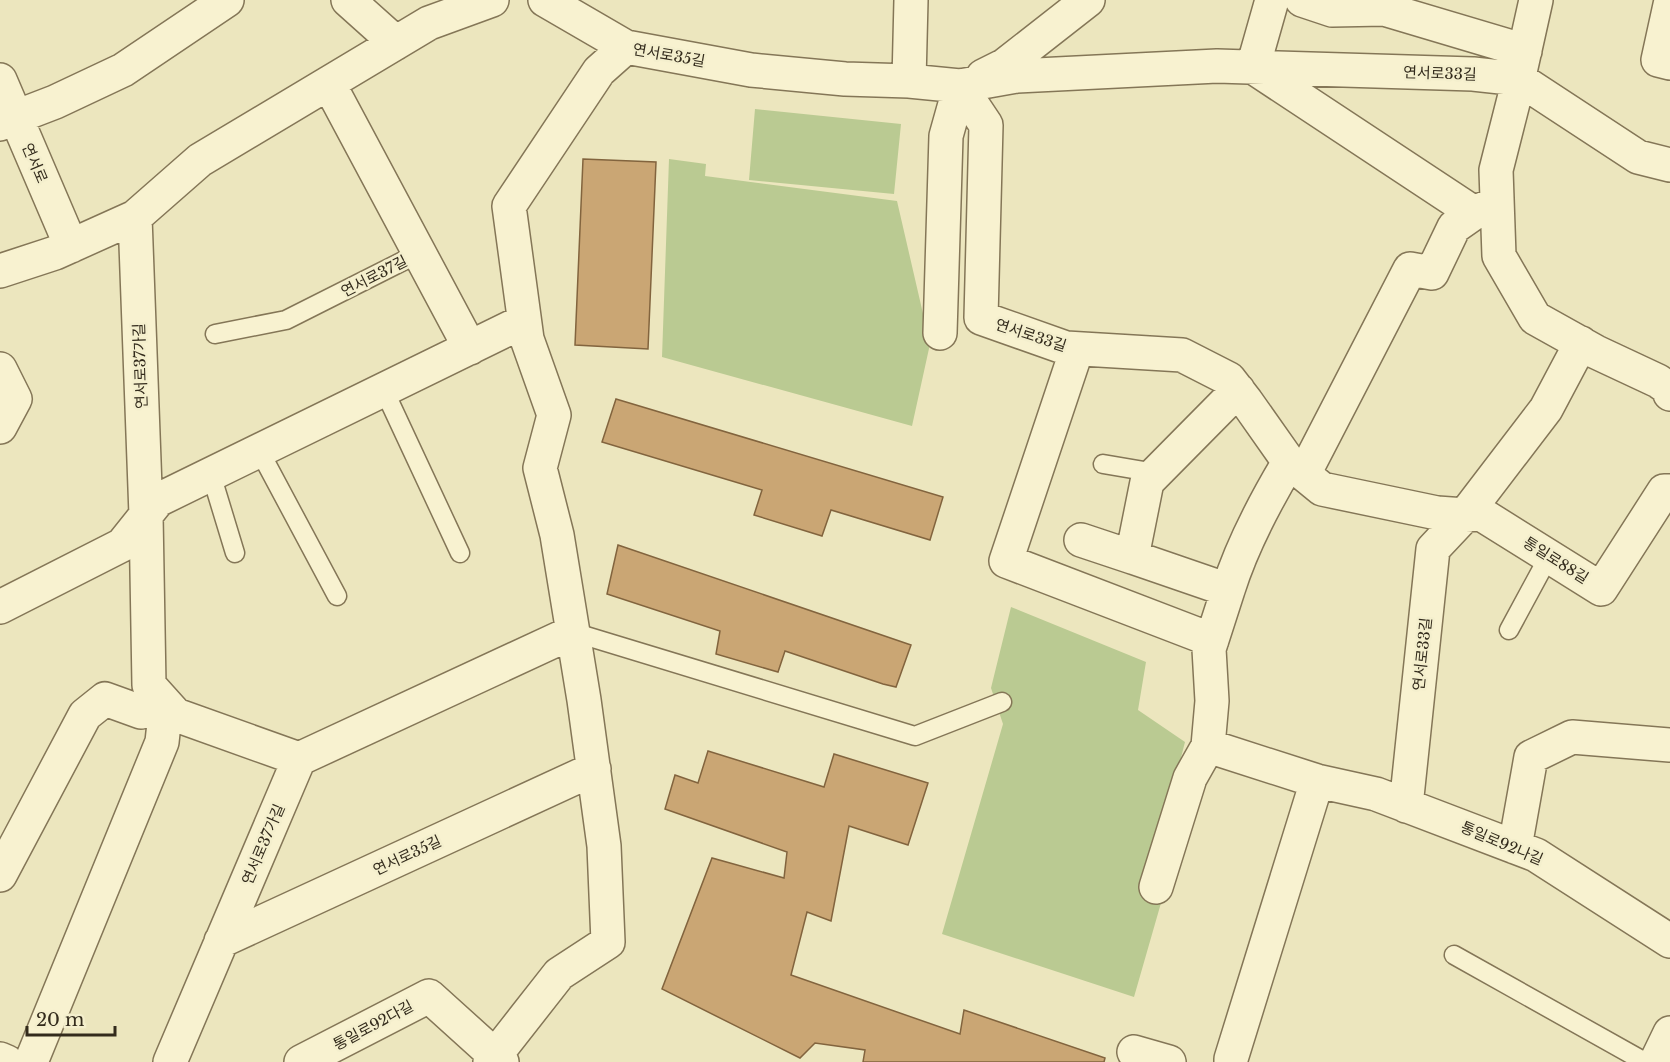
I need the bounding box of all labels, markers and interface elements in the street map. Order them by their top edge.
street label: 연서로35길 [631,39,707,71]
street label: 연서로33길 [1403,62,1477,84]
street label: 연서로 [18,140,52,186]
street label: 연서로37길 [338,251,410,301]
street label: 연서로33길 [993,315,1069,355]
street label: 연서로37가길 [129,323,151,409]
street label: 통일로88길 [1520,532,1592,588]
street label: 연서로33길 [1409,616,1435,692]
street label: 연서로37가길 [237,801,289,887]
street label: 통일로92나길 [1458,817,1546,869]
street label: 연서로35길 [370,831,444,879]
street label: 통일로92다길 [330,996,416,1054]
scale bar [27,999,116,1037]
text: 20 m [36,1009,84,1031]

